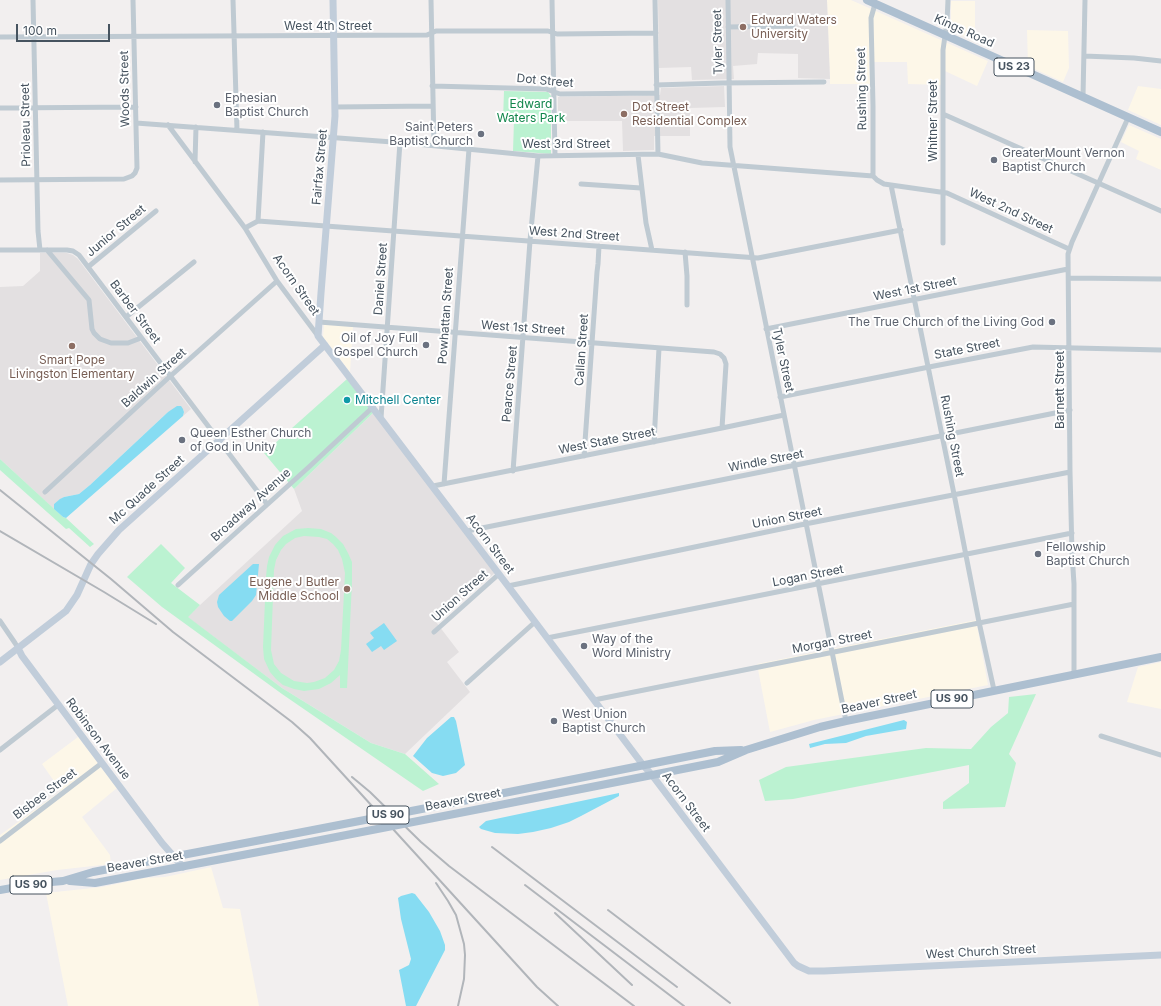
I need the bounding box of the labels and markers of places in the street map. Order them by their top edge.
place label: Edward Waters University [751,13,837,41]
marker: Edward Waters University [738,22,748,32]
place label: Ephesian Baptist Church [225,91,309,119]
marker: Ephesian Baptist Church [212,100,222,110]
place label: Dot Street Residential Complex [632,100,747,128]
marker: Dot Street Residential Complex [619,109,629,119]
place label: Saint Peters Baptist Church [389,120,473,148]
marker: Saint Peters Baptist Church [476,129,486,139]
place label: GreaterMount Vernon Baptist Church [1002,146,1125,174]
marker: GreaterMount Vernon Baptist Church [989,155,999,165]
place label: The True Church of the Living God [848,315,1044,329]
marker: The True Church of the Living God [1047,317,1057,327]
place label: Oil of Joy Full Gospel Church [334,331,418,359]
marker: Oil of Joy Full Gospel Church [421,340,431,350]
marker: Smart Pope Livingston Elementary [67,341,77,351]
place label: Smart Pope Livingston Elementary [9,353,135,381]
place label: Mitchell Center [355,393,441,407]
marker: Mitchell Center [342,395,352,405]
place label: Queen Esther Church of God in Unity [190,426,311,454]
marker: Queen Esther Church of God in Unity [177,435,187,445]
place label: Fellowship Baptist Church [1046,540,1130,568]
marker: Fellowship Baptist Church [1033,549,1043,559]
place label: Eugene J Butler Middle School [249,575,339,603]
marker: Eugene J Butler Middle School [342,584,352,594]
place label: Way of the Word Ministry [592,632,671,660]
marker: Way of the Word Ministry [579,641,589,651]
place label: West Union Baptist Church [562,707,646,735]
marker: West Union Baptist Church [549,716,559,726]

